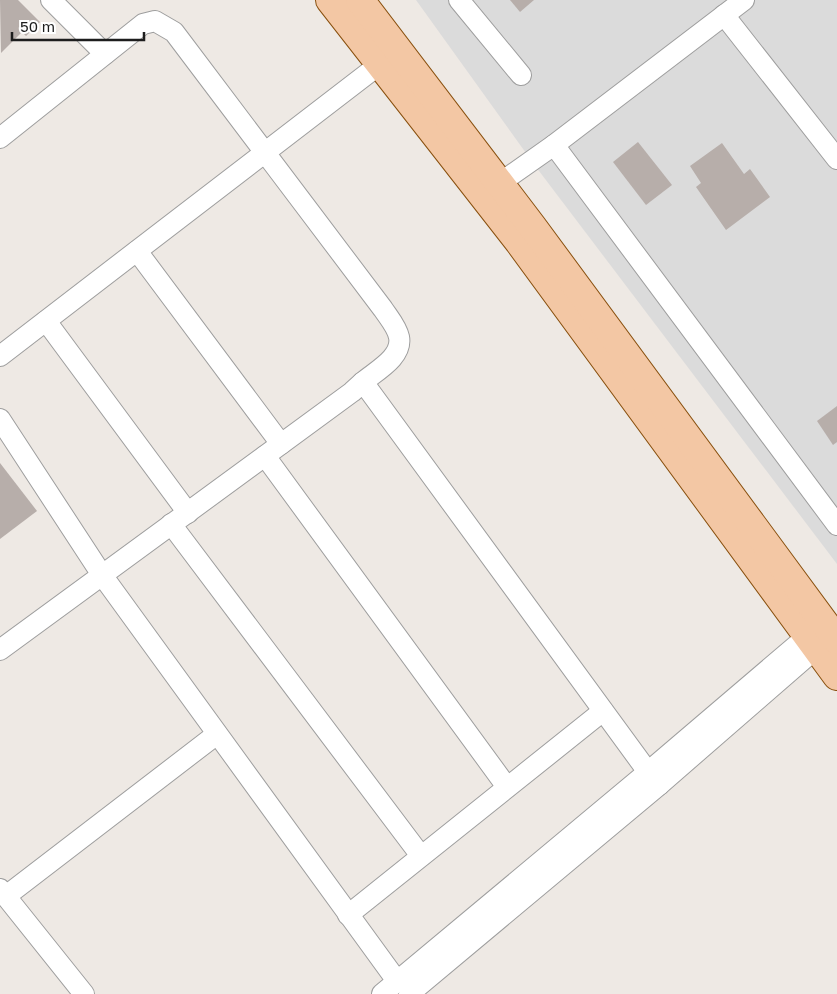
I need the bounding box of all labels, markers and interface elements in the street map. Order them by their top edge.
scale bar [12,10,145,42]
text: 50 m [20,17,55,35]

